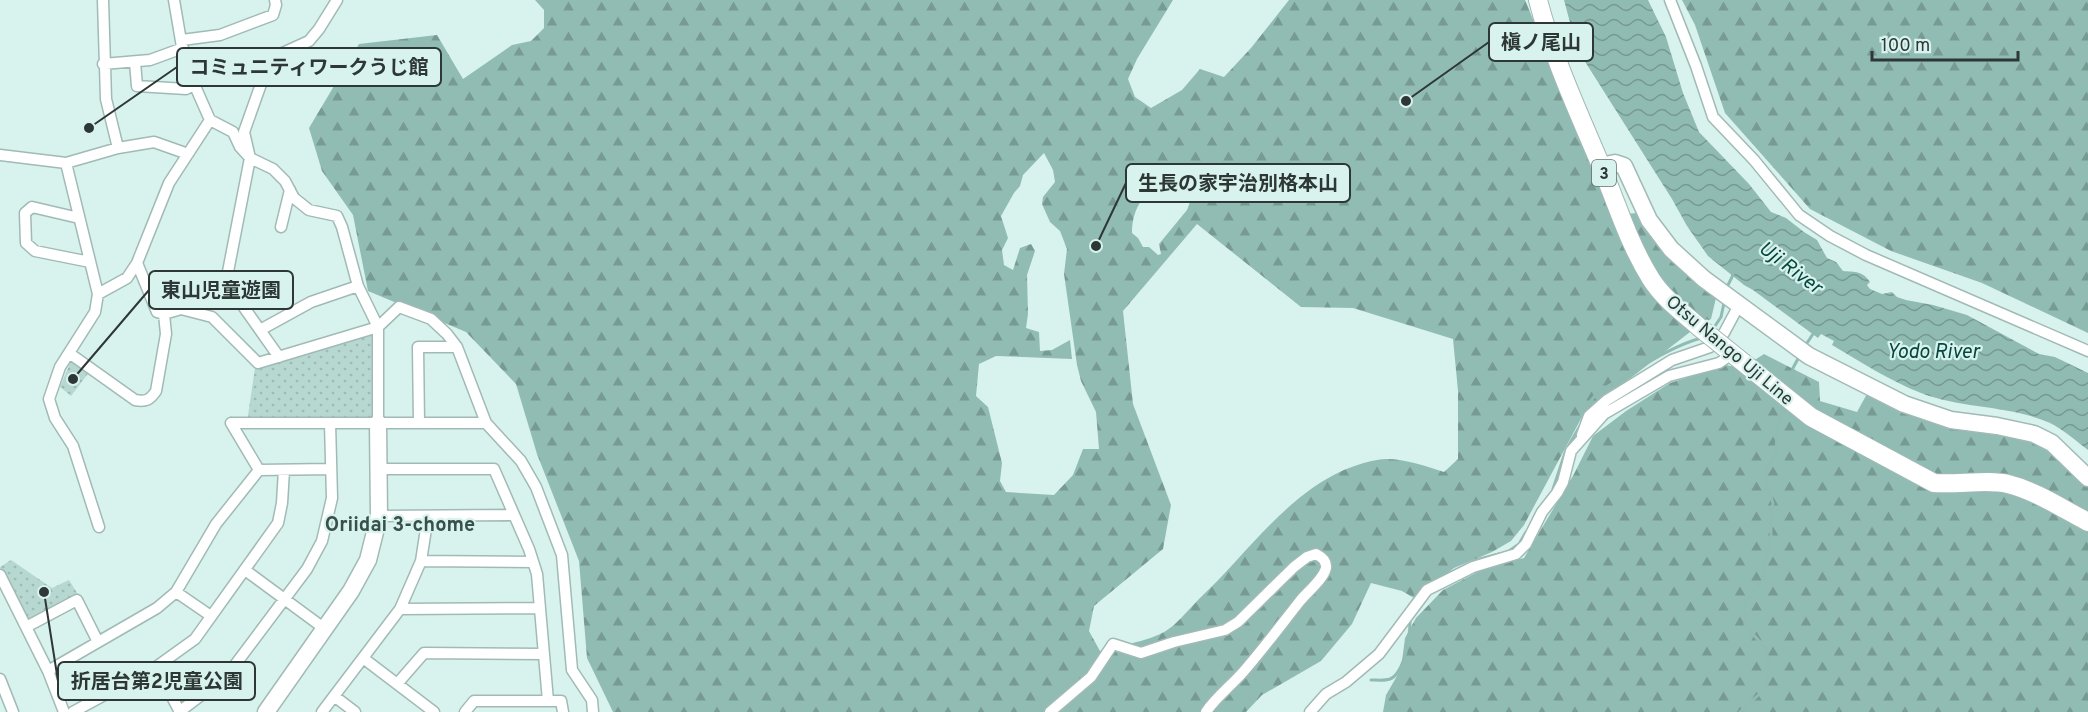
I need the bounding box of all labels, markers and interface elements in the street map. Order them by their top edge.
callout: 槇ノ尾山 [1489,23,1593,61]
scale bar [1872,24,2018,62]
text: 槇ノ尾山 [1501,31,1581,57]
text: 100 m [1881,35,1930,58]
callout: コミュニティワークうじ館 [177,48,441,86]
text: コミュニティワークうじ館 [190,56,428,82]
road number: 3 [1592,160,1616,186]
callout: 生長の家宇治別格本山 [1126,164,1350,202]
text: 生長の家宇治別格本山 [1138,172,1338,198]
water label: Uji River [1753,236,1828,302]
callout: 東山児童遊園 [149,271,293,309]
text: 東山児童遊園 [161,279,281,305]
street label: Otsu Nango Uji Line [1661,291,1798,411]
water label: Yodo River [1887,340,1981,366]
district label: Oriidai 3-chome [325,513,475,539]
callout: 折居台第2児童公園 [58,662,255,700]
text: 折居台第2児童公園 [71,670,243,696]

